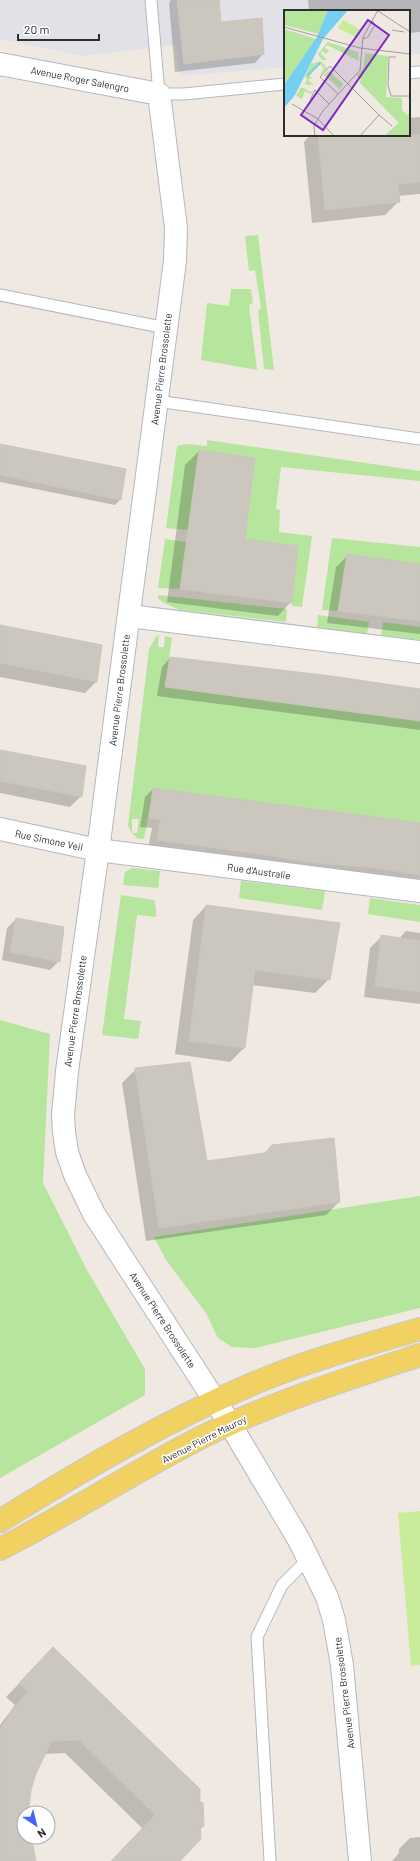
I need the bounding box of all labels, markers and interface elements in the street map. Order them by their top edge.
inset map [284,10,410,136]
scale bar [18,16,99,42]
text: 20 m [24,22,50,36]
street label: Avenue Roger Salengro [30,64,130,94]
street label: Avenue Pierre Brossolette [148,312,174,426]
street label: Avenue Pierre Brossolette [106,633,132,747]
street label: Rue Simone Veil [14,827,84,853]
street label: Rue d'Australie [227,861,291,881]
street label: Avenue Pierre Brossolette [61,955,89,1067]
street label: Avenue Pierre Brossolette [127,1270,199,1370]
street label: Avenue Pierre Mauroy [160,1412,249,1466]
street label: Avenue Pierre Brossolette [331,1636,357,1750]
north arrow [16,1805,56,1845]
text: N [35,1826,49,1841]

